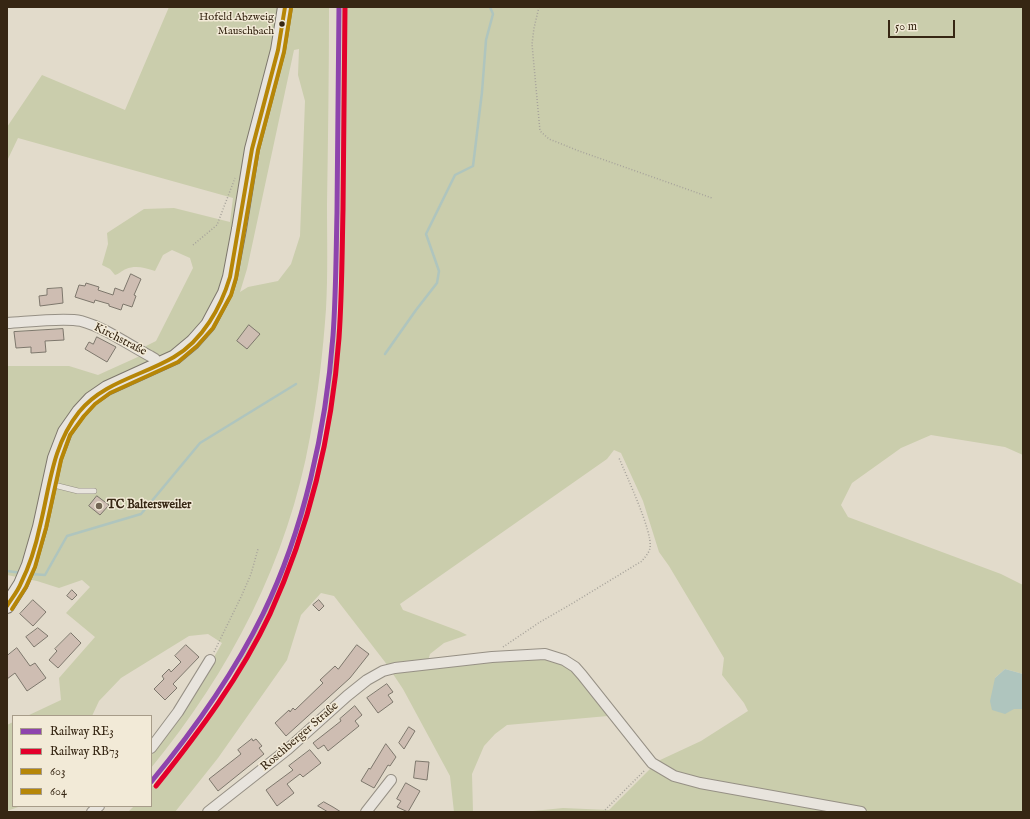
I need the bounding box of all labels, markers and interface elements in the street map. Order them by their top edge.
place label: Hofeld Abzweig Mauschbach [199,11,274,37]
scale bar [890,12,957,38]
marker: Hofeld Abzweig Mauschbach [277,19,287,29]
text: 50 m [895,19,917,34]
street label: Kirchstraße [91,321,149,359]
place label: TC Baltersweiler [107,499,191,513]
marker: TC Baltersweiler [94,501,104,511]
street label: Roschberger Straße [258,699,342,775]
legend [12,715,152,807]
text: Railway RE3 [50,724,114,739]
text: Railway RB73 [50,744,119,759]
text: 603 [50,764,65,779]
text: 604 [50,784,67,799]

